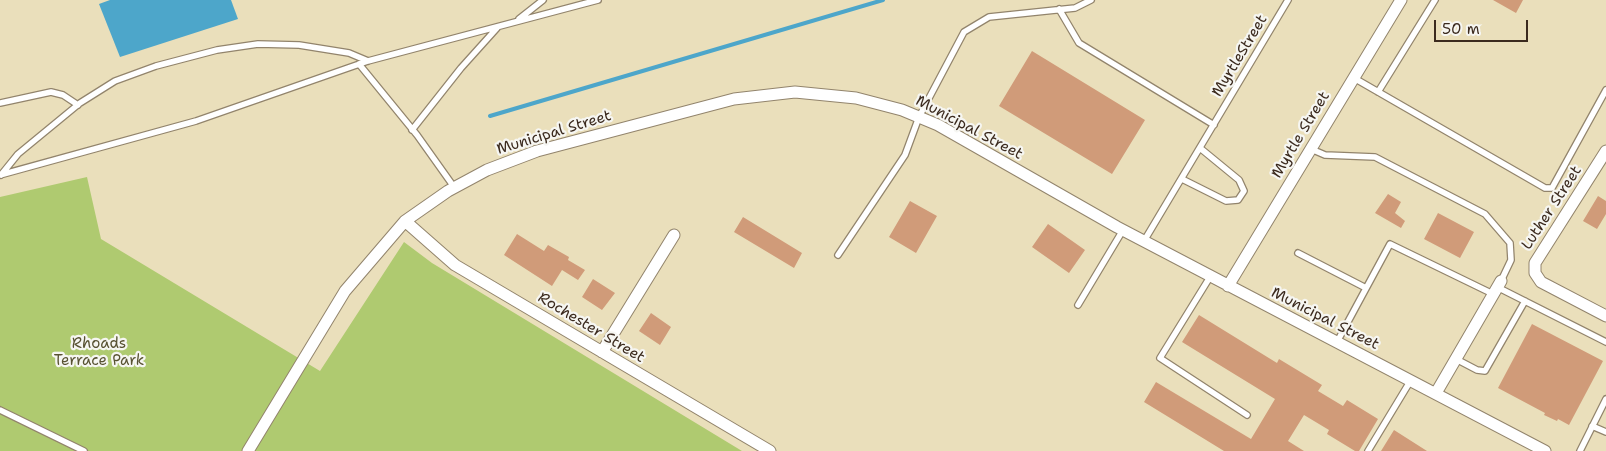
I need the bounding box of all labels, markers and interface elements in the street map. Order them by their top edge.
scale bar [1436,10,1530,42]
street label: MyrtleStreet [1209,12,1271,100]
text: 50 m [1442,19,1480,39]
street label: Myrtle Street [1268,88,1334,182]
street label: Municipal Street [912,92,1026,164]
street label: Municipal Street [495,107,613,159]
street label: Luther Street [1518,163,1586,253]
street label: Municipal Street [1268,284,1382,354]
street label: Rochester Street [534,289,648,367]
park label: Rhoads Terrace Park [54,335,144,370]

